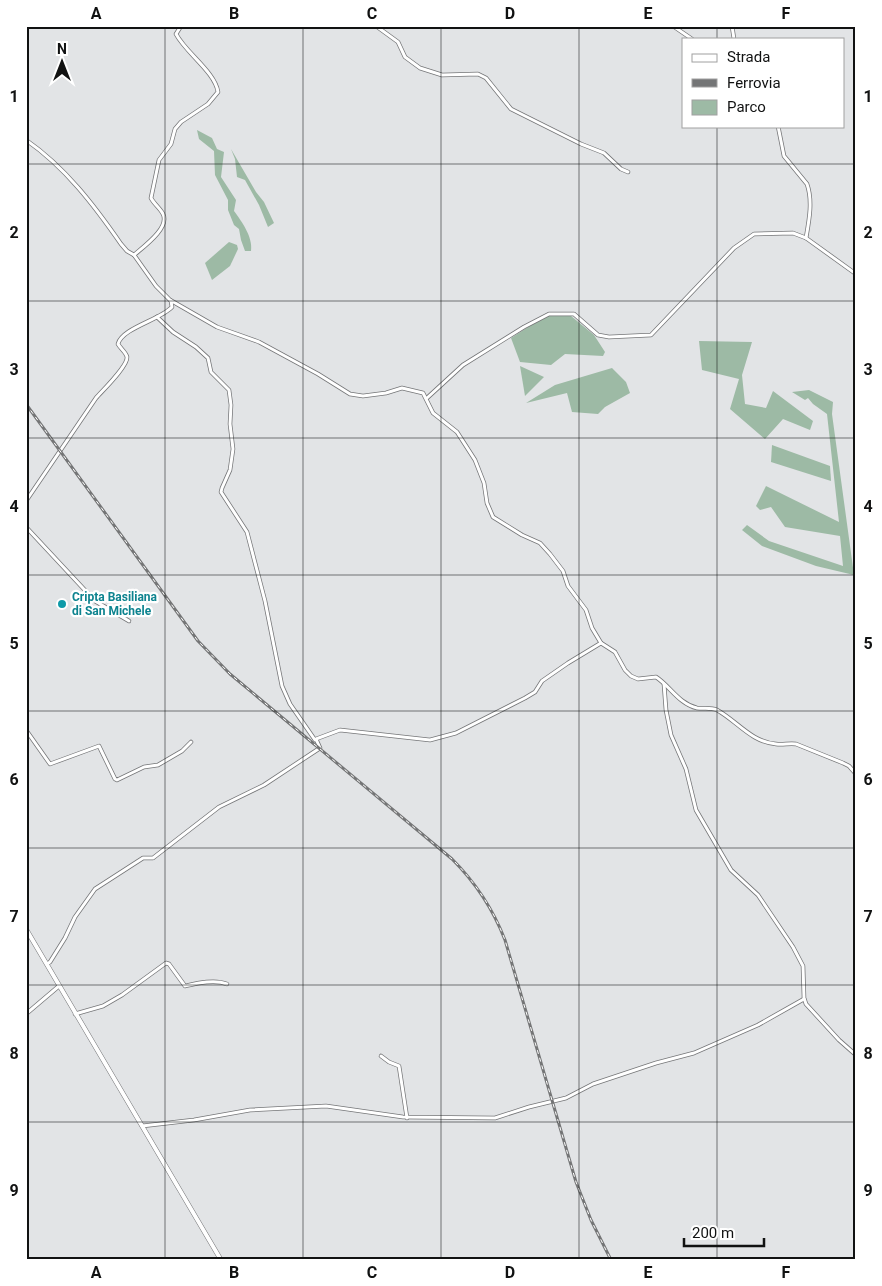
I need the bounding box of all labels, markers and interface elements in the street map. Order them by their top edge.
text: A [91,4,102,23]
text: B [229,4,239,23]
text: C [367,4,377,23]
text: D [505,4,515,23]
text: E [644,4,653,23]
text: F [782,4,791,23]
north arrow [38,38,88,88]
legend [682,38,844,128]
text: N [57,41,67,57]
text: Strada [727,48,770,66]
text: Ferrovia [727,74,781,92]
text: 1 [9,87,19,106]
text: 1 [863,87,873,106]
text: Parco [727,98,766,116]
text: 2 [9,223,19,242]
text: 2 [863,223,873,242]
text: 3 [9,360,19,379]
text: 3 [863,360,873,379]
text: 4 [9,497,19,516]
text: 4 [863,497,873,516]
place label: Cripta Basiliana di San Michele [72,590,158,618]
marker: Cripta Basiliana di San Michele [56,598,68,610]
text: 5 [9,634,19,653]
text: 5 [863,634,873,653]
text: 6 [9,770,19,789]
text: 6 [863,770,873,789]
text: 7 [9,907,19,926]
text: 7 [863,907,873,926]
text: 8 [9,1044,19,1063]
text: 8 [863,1044,873,1063]
text: 9 [9,1181,19,1200]
text: 9 [863,1181,873,1200]
scale bar [684,1216,764,1248]
text: 200 m [692,1224,734,1242]
text: A [91,1263,102,1282]
text: B [229,1263,239,1282]
text: C [367,1263,377,1282]
text: D [505,1263,515,1282]
text: E [644,1263,653,1282]
text: F [782,1263,791,1282]

